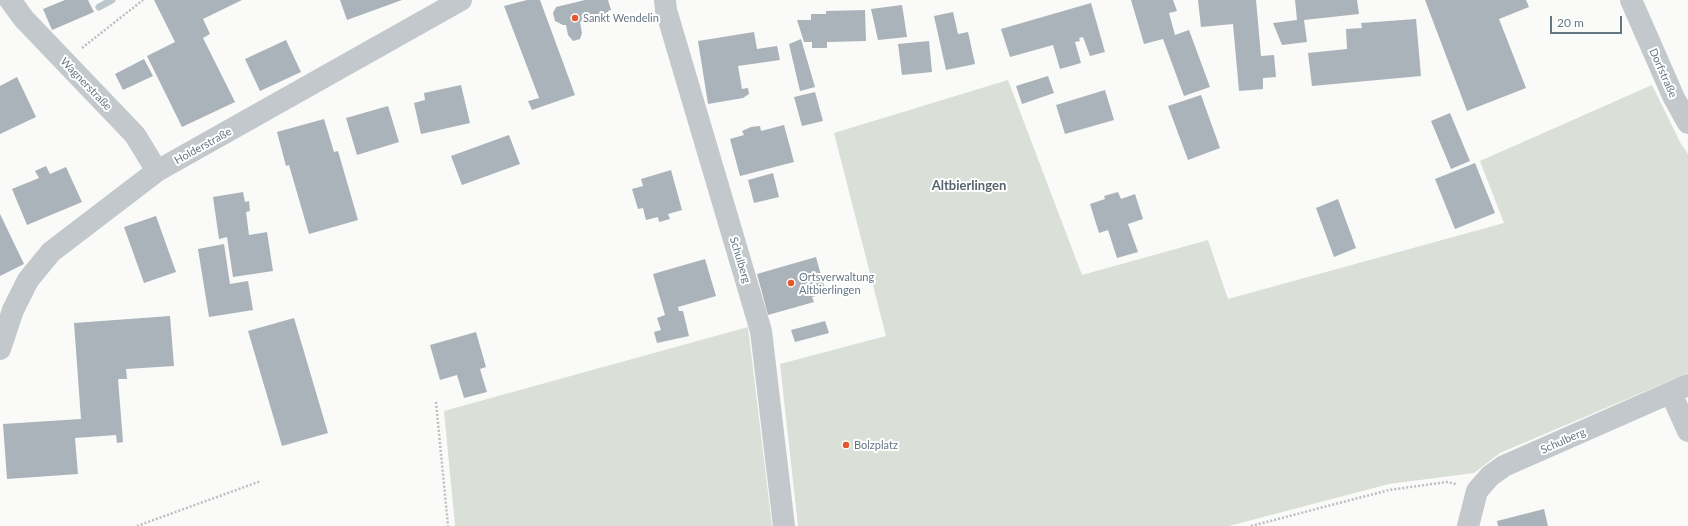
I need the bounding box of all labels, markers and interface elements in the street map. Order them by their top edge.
scale bar [1552,8,1624,34]
place label: Sankt Wendelin [583,11,659,25]
marker: Sankt Wendelin [570,13,580,23]
text: 20 m [1557,15,1584,30]
street label: Dorfstraße [1646,46,1680,100]
street label: Wagnerstraße [58,55,114,113]
street label: Holderstraße [172,125,234,167]
district label: Altbierlingen [932,178,1006,194]
street label: Schulberg [727,235,753,285]
place label: Ortsverwaltung Altbierlingen [799,270,874,296]
marker: Ortsverwaltung Altbierlingen [786,278,796,288]
street label: Schulberg [1539,425,1587,457]
place label: Bolzplatz [854,438,898,452]
marker: Bolzplatz [841,440,851,450]

